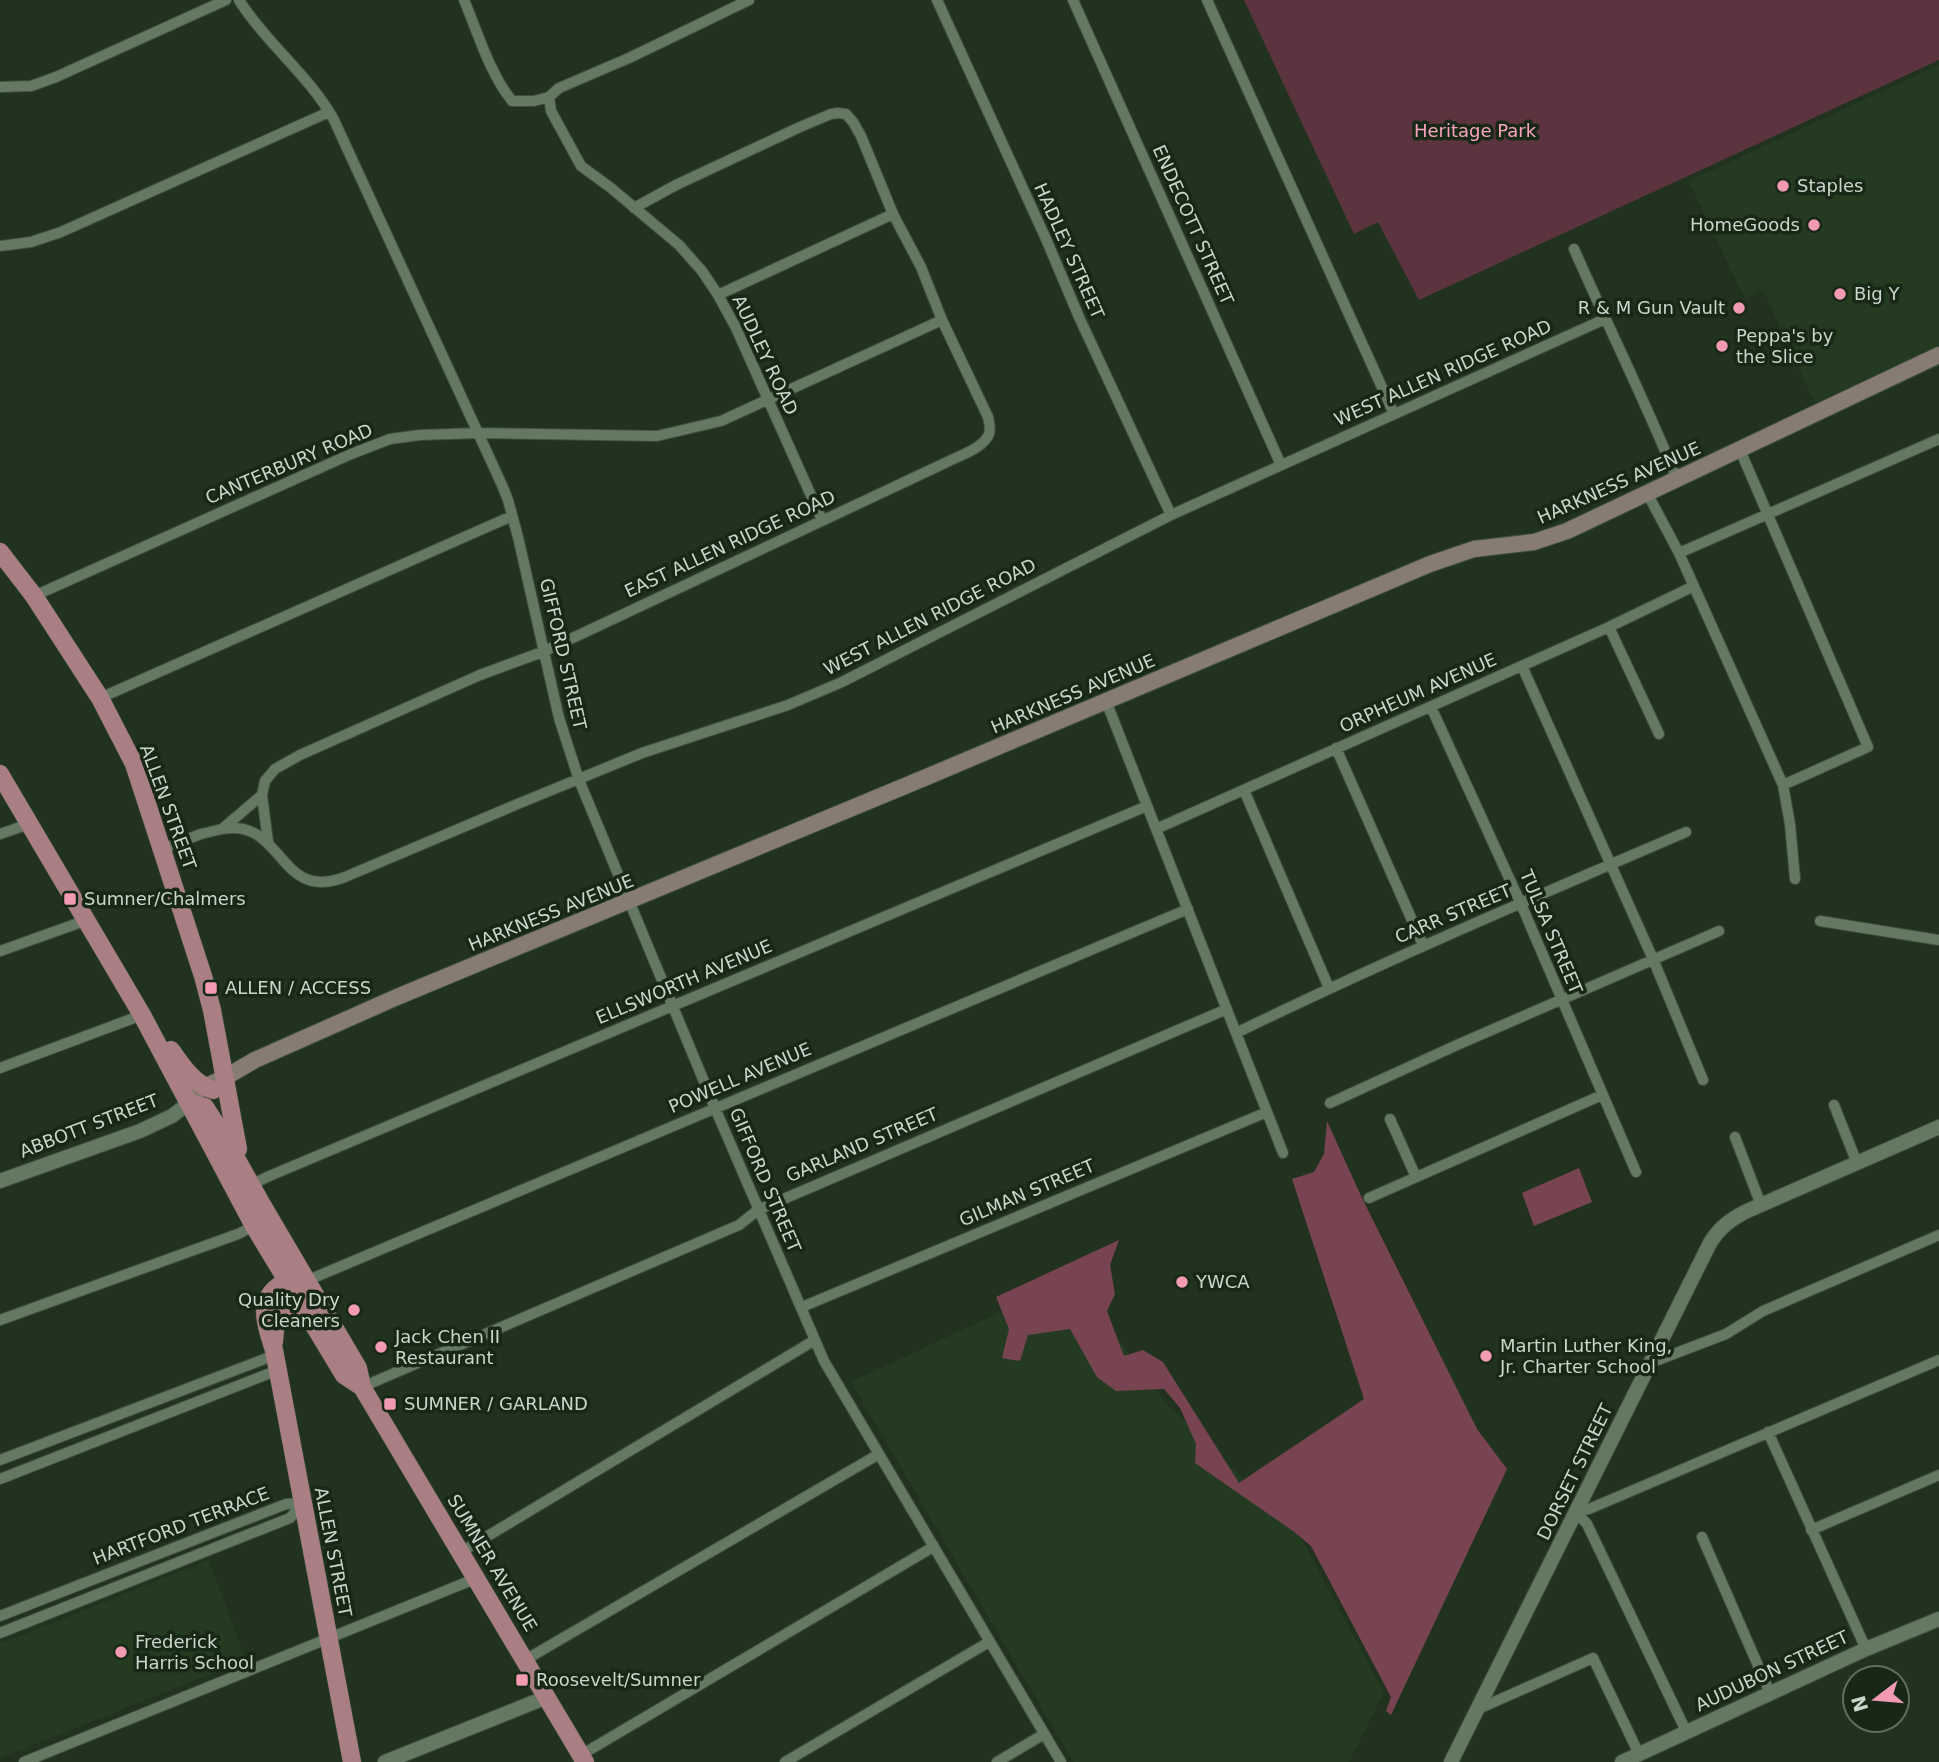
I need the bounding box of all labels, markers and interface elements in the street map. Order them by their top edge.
park label: Heritage Park [1414,120,1537,141]
street label: ENDECOTT STREET [1149,142,1239,309]
place label: Staples [1797,175,1863,196]
marker: Staples [1775,178,1791,194]
street label: HADLEY STREET [1030,180,1109,323]
place label: HomeGoods [1690,214,1800,235]
marker: HomeGoods [1806,217,1822,233]
place label: Big Y [1854,283,1900,304]
marker: Big Y [1832,286,1848,302]
street label: AUDLEY ROAD [728,291,802,418]
place label: R & M Gun Vault [1578,297,1725,318]
marker: R & M Gun Vault [1731,300,1747,316]
street label: WEST ALLEN RIDGE ROAD [1331,315,1555,430]
place label: Peppa's by the Slice [1736,325,1834,367]
marker: Peppa's by the Slice [1714,338,1730,354]
street label: CANTERBURY ROAD [202,419,375,508]
street label: HARKNESS AVENUE [1534,437,1704,528]
street label: EAST ALLEN RIDGE ROAD [621,485,838,602]
street label: WEST ALLEN RIDGE ROAD [820,554,1039,679]
street label: GIFFORD STREET [536,576,591,733]
street label: ORPHEUM AVENUE [1336,648,1500,737]
street label: HARKNESS AVENUE [987,649,1158,738]
street label: ALLEN STREET [136,741,201,873]
street label: TULSA STREET [1515,866,1587,998]
street label: HARKNESS AVENUE [465,870,637,955]
street label: CARR STREET [1391,879,1515,947]
place label: Sumner/Chalmers [84,888,246,909]
marker: Sumner/Chalmers [62,891,78,907]
street label: ELLSWORTH AVENUE [593,935,775,1028]
place label: ALLEN / ACCESS [225,977,371,998]
marker: ALLEN / ACCESS [203,980,219,996]
street label: POWELL AVENUE [665,1038,814,1117]
street label: ABBOTT STREET [16,1089,162,1162]
street label: GARLAND STREET [783,1103,942,1186]
street label: GIFFORD STREET [726,1104,806,1256]
street label: GILMAN STREET [956,1154,1099,1231]
place label: YWCA [1195,1271,1250,1292]
marker: YWCA [1174,1274,1190,1290]
place label: Quality Dry Cleaners [238,1289,340,1331]
marker: Quality Dry Cleaners [346,1302,362,1318]
place label: Jack Chen II Restaurant [394,1326,500,1368]
place label: Martin Luther King, Jr. Charter School [1499,1335,1672,1377]
marker: Jack Chen II Restaurant [373,1339,389,1355]
marker: Martin Luther King, Jr. Charter School [1478,1348,1494,1364]
place label: SUMNER / GARLAND [404,1393,588,1414]
marker: SUMNER / GARLAND [382,1396,398,1412]
street label: DORSET STREET [1533,1399,1617,1543]
street label: HARTFORD TERRACE [90,1482,272,1569]
street label: ALLEN STREET [311,1485,357,1619]
street label: SUMNER AVENUE [443,1490,542,1635]
street label: AUDUBON STREET [1692,1625,1853,1715]
place label: Frederick Harris School [135,1631,254,1673]
marker: Frederick Harris School [113,1644,129,1660]
north arrow [1841,1664,1911,1734]
place label: Roosevelt/Sumner [536,1669,701,1690]
marker: Roosevelt/Sumner [514,1672,530,1688]
text: N [1847,1693,1872,1714]

